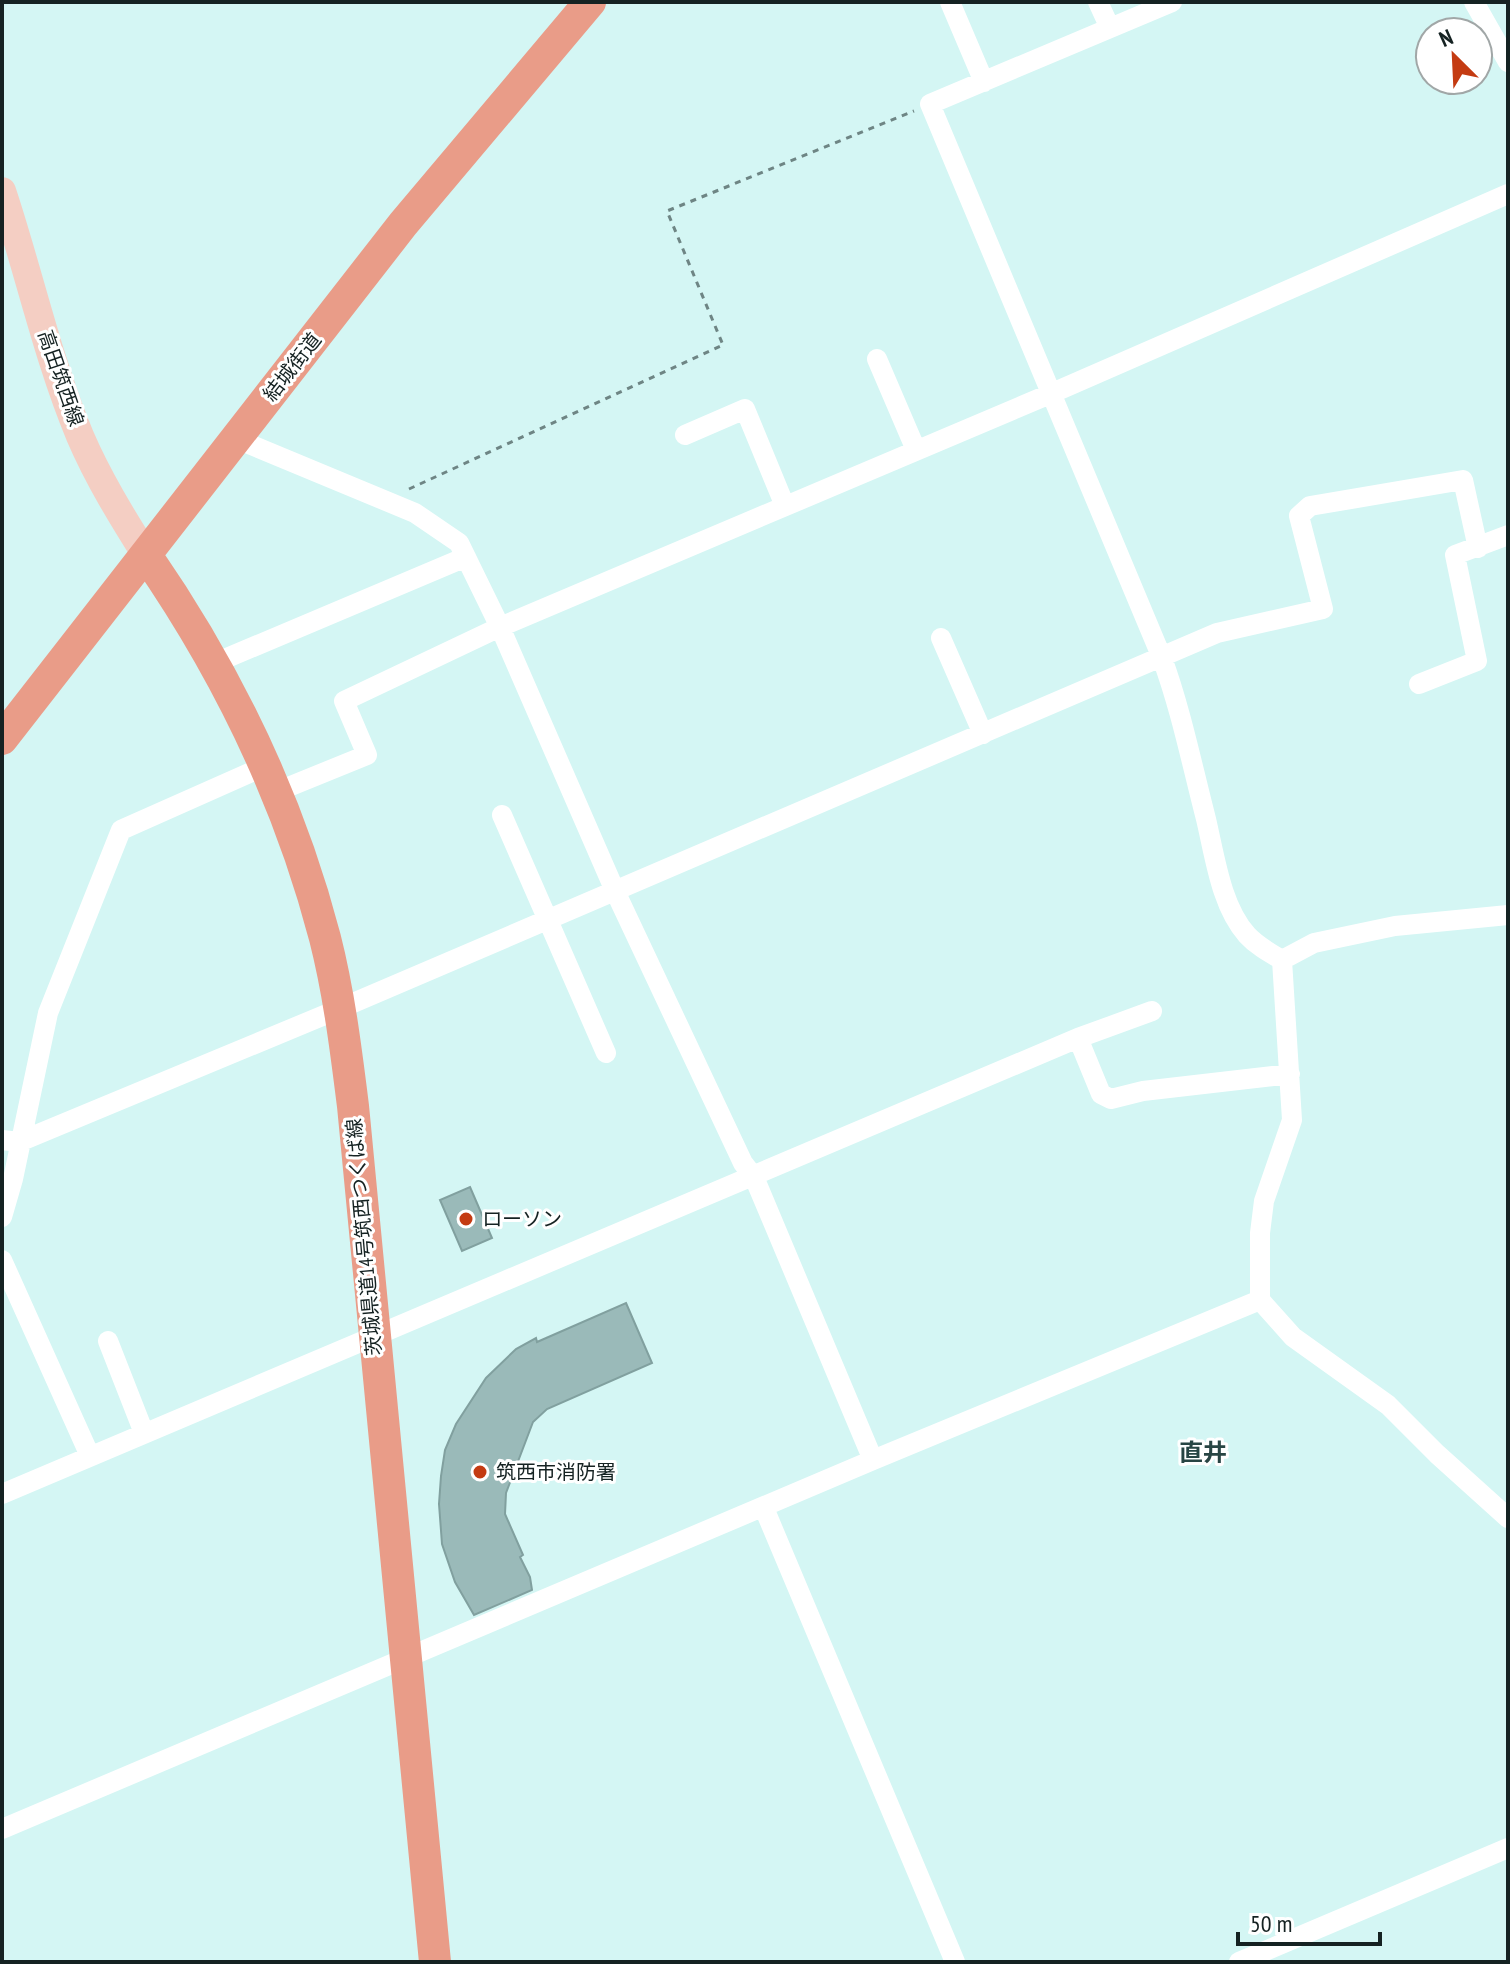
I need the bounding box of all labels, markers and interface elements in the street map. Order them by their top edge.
north arrow [1414,16,1494,96]
text: N [1435,23,1457,53]
street label: 高田筑西線 [32,326,90,430]
street label: 結城街道 [257,327,327,407]
street label: 茨城県道14号筑西つくば線 [341,1117,387,1357]
place label: ローソン [482,1206,562,1232]
marker: ローソン [457,1210,475,1228]
district label: 直井 [1179,1437,1227,1468]
place label: 筑西市消防署 [496,1459,616,1485]
marker: 筑西市消防署 [471,1463,489,1481]
scale bar [1238,1896,1380,1946]
text: 50 m [1250,1908,1292,1939]

